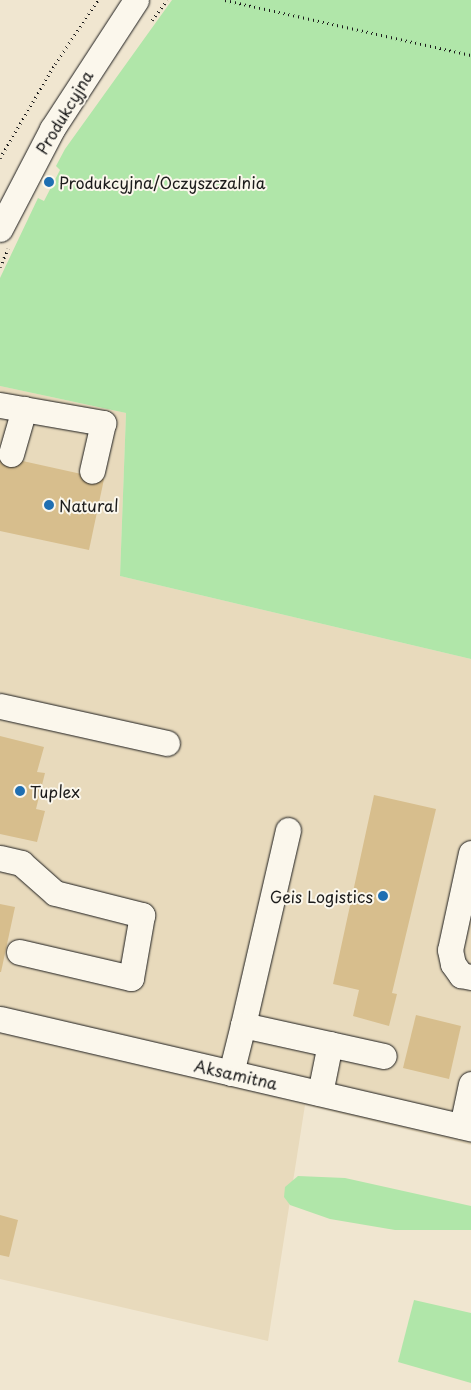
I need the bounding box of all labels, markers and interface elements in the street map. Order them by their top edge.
street label: Produkcyjna [32,67,96,157]
place label: Produkcyjna/Oczyszczalnia [59,172,266,192]
marker: Produkcyjna/Oczyszczalnia [43,176,55,188]
place label: Natural [59,495,119,515]
marker: Natural [43,499,55,511]
place label: Tuplex [30,781,80,801]
marker: Tuplex [14,785,26,797]
place label: Geis Logistics [269,886,373,906]
marker: Geis Logistics [377,890,389,902]
street label: Aksamitna [193,1055,279,1093]

